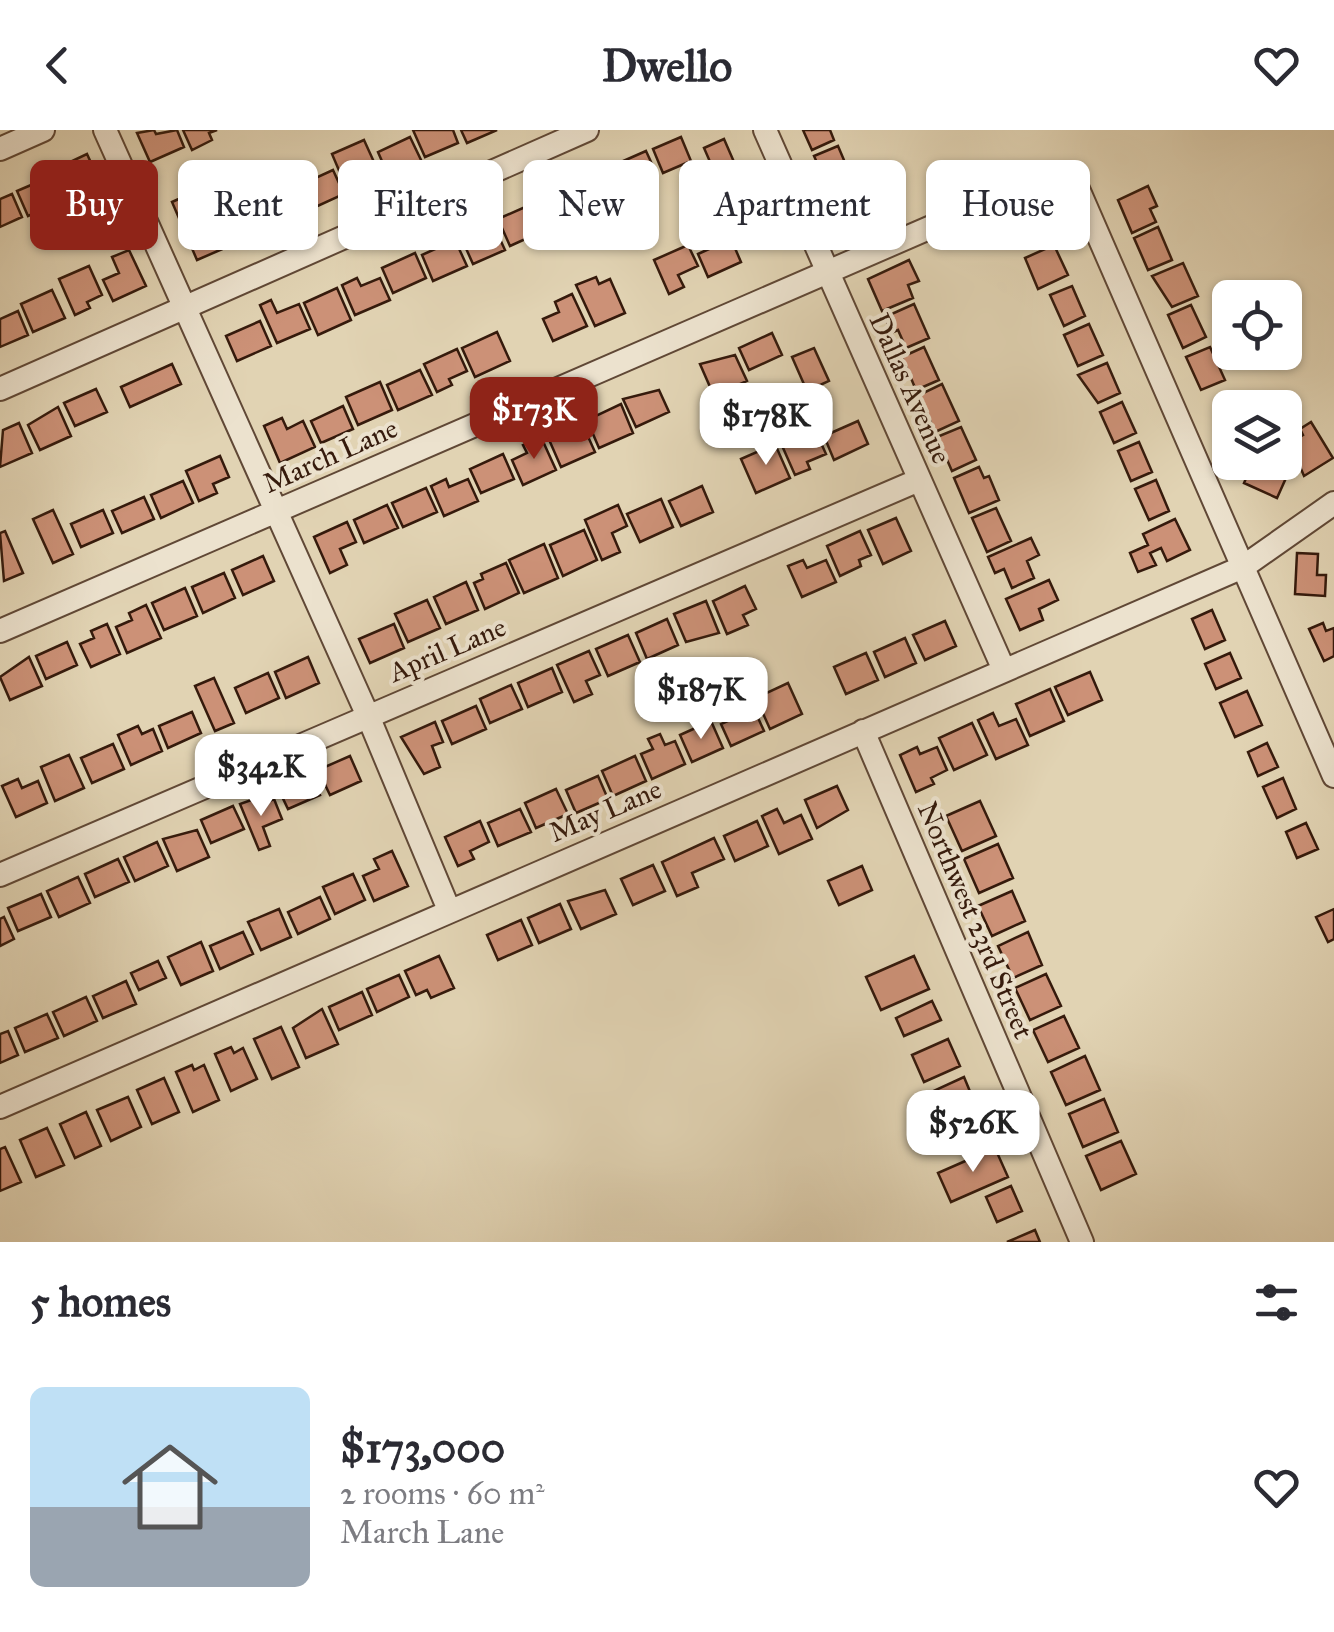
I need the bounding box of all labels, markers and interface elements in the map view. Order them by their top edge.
icon: back [30,38,85,93]
text: Dwello [602,38,732,93]
icon: heart [1249,38,1304,93]
chip: Buy [30,160,158,250]
chip: Rent [178,160,318,250]
chip: Filters [338,160,503,250]
chip: New [523,160,659,250]
chip: Apartment [679,160,906,250]
chip: House [926,160,1090,250]
map controls [1212,280,1302,480]
button: locate [1212,280,1302,370]
street label: Dallas Avenue [862,307,959,469]
pin: $173K [464,377,604,462]
pin: $178K [696,383,836,468]
text: $173K [492,390,576,429]
button: layers [1212,390,1302,480]
text: $178K [722,396,810,435]
street label: March Lane [257,410,403,501]
street label: April Lane [382,609,511,690]
pin: $187K [631,657,771,742]
text: $187K [657,670,745,709]
pin: $342K [191,734,331,819]
text: $342K [217,747,305,786]
street label: May Lane [544,771,667,850]
street label: Northwest 23rd Street [910,796,1041,1044]
pin: $526K [903,1090,1043,1175]
text: $526K [929,1103,1017,1142]
icon: filters [1249,1275,1304,1330]
text: 5 homes [30,1276,171,1328]
text: $173,000 [340,1422,505,1474]
icon: home [110,1427,230,1547]
icon: heart [1249,1460,1304,1515]
text: 2 rooms · 60 m² [340,1474,545,1513]
text: March Lane [340,1513,504,1552]

